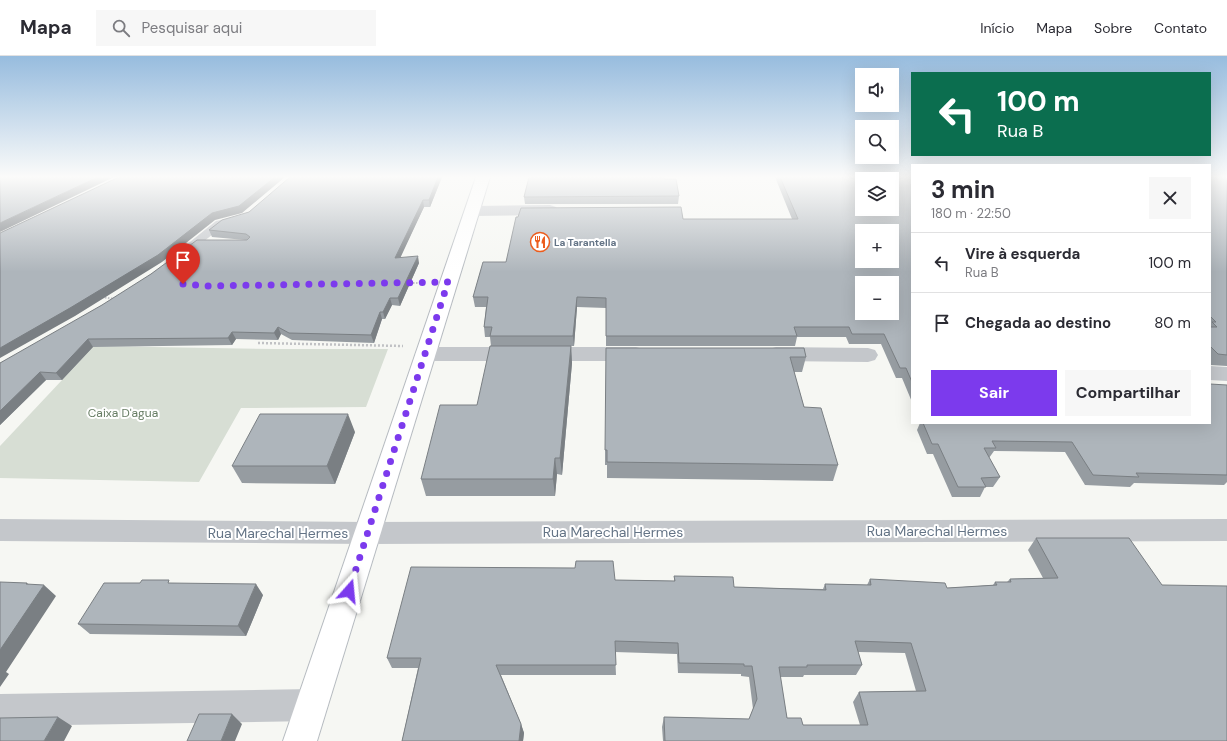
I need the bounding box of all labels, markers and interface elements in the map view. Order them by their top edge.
search box [96,10,376,46]
text: Mapa [20,15,72,40]
icon: search [110,17,132,39]
text: Pesquisar aqui [142,18,242,38]
text: Início [980,19,1014,37]
text: Mapa [1036,19,1072,37]
text: Sobre [1094,19,1132,37]
text: Contato [1154,19,1207,37]
map controls [855,68,899,320]
button: sound [855,68,899,112]
text: 100 m [997,83,1080,120]
icon: left [931,88,983,140]
text: Rua B [997,119,1043,143]
button: search [855,120,899,164]
button: layers [855,172,899,216]
text: 3 min [931,174,995,205]
button: close [1149,177,1191,219]
text: 180 m · 22:50 [931,205,1011,222]
button: + [855,224,899,268]
restaurant icon: La Tarantella [529,231,551,253]
place label: La Tarantella [554,236,616,249]
pin [166,243,200,284]
text: Vire à esquerda [965,244,1080,264]
icon: arrive [172,249,194,271]
icon: left [931,252,953,274]
text: 100 m [1148,253,1191,273]
text: Rua B [965,264,999,281]
button: − [855,276,899,320]
icon: arrive [931,312,953,334]
text: Chegada ao destino [965,313,1111,333]
text: 80 m [1154,313,1191,333]
button: Sair [931,370,1057,416]
button: Compartilhar [1065,370,1191,416]
park label: Caixa D'agua [88,405,158,421]
street label: Rua Marechal Hermes [867,522,1007,540]
street label: Rua Marechal Hermes [543,523,683,541]
street label: Rua Marechal Hermes [208,524,348,542]
position arrow [328,570,370,612]

